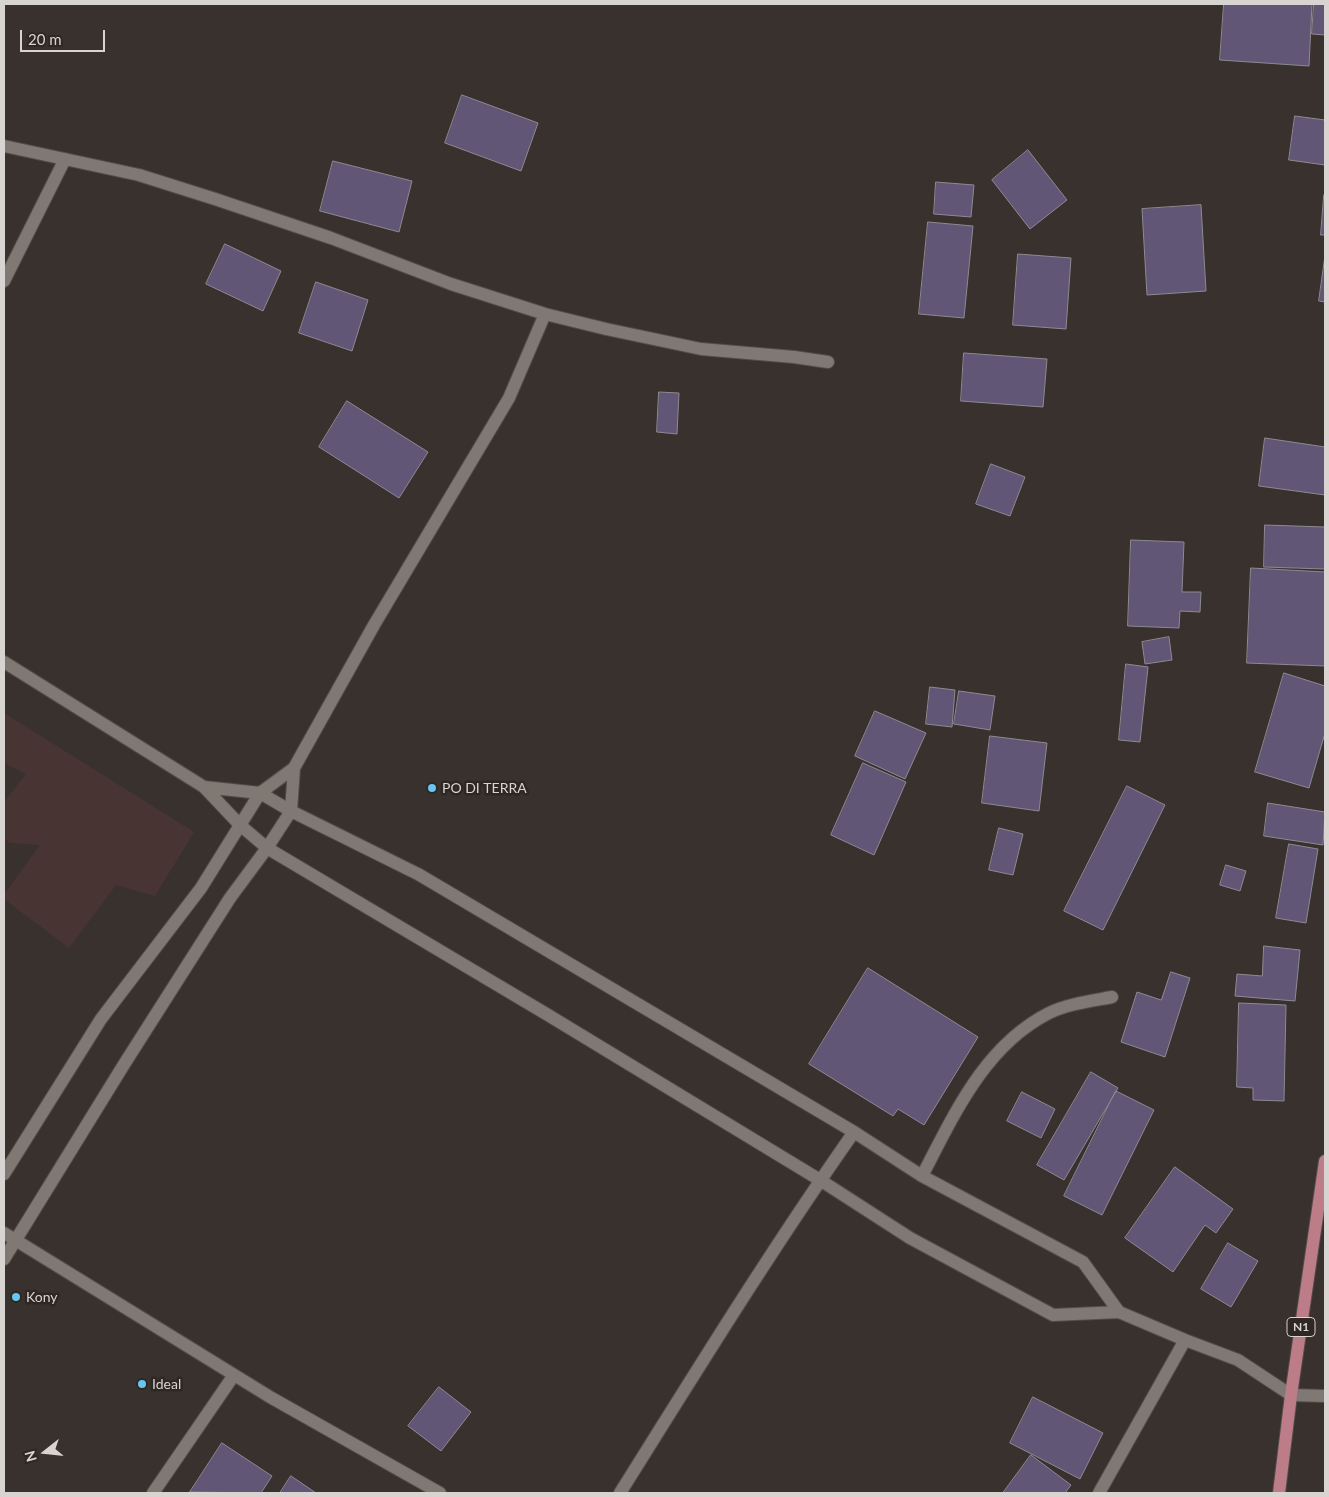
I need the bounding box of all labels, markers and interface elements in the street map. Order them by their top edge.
scale bar [22,20,108,52]
text: 20 m [28,30,62,48]
place label: PO DI TERRA [442,780,527,796]
marker: PO DI TERRA [426,782,438,794]
place label: Kony [26,1289,58,1305]
marker: Kony [10,1291,22,1303]
road number: N1 [1287,1318,1315,1336]
place label: Ideal [152,1376,181,1392]
marker: Ideal [136,1378,148,1390]
north arrow [20,1427,70,1477]
text: N [20,1449,40,1464]

